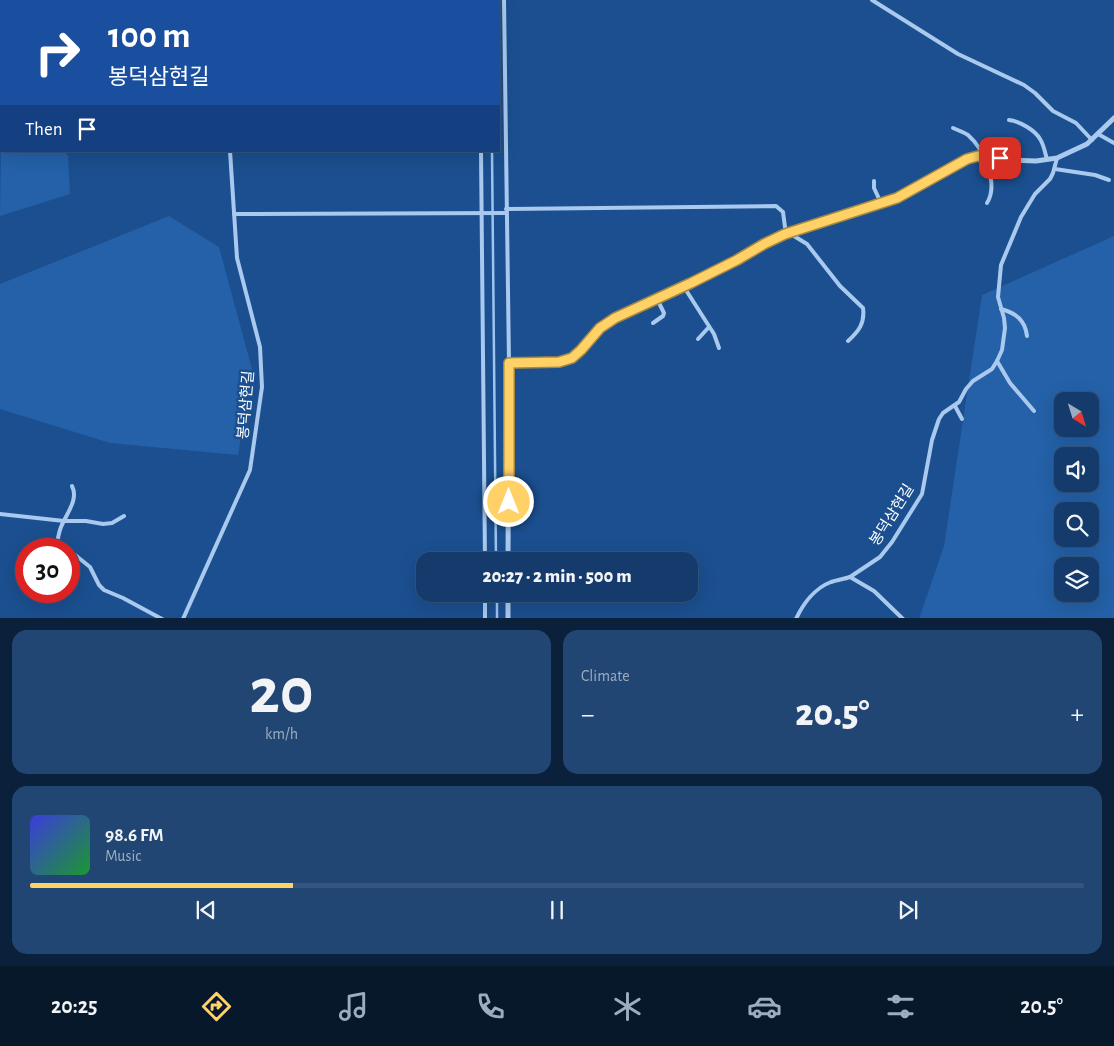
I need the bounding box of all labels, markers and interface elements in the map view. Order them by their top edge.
text: 100 m [108,19,191,54]
icon: right [25,20,90,85]
text: 봉덕삼현길 [108,66,209,88]
icon: arrive [73,115,101,143]
text: Then [25,120,63,139]
pin [979,137,1021,179]
icon: arrive [986,144,1014,172]
street label: 봉덕삼현길 [234,370,256,440]
north arrow [1054,392,1099,438]
map controls [1054,392,1099,602]
button: sound [1054,447,1099,492]
position arrow [482,475,534,527]
street label: 봉덕삼현길 [866,481,917,548]
button: search [1054,502,1099,547]
speed limit sign: 30 [15,538,80,603]
button: layers [1054,557,1099,602]
text: 20:27 · 2 min · 500 m [482,567,632,586]
text: 20 [249,660,314,725]
text: Climate [581,668,630,684]
text: 20.5° [795,695,870,733]
text: − [581,701,594,729]
text: + [1071,701,1084,729]
text: km/h [265,726,298,742]
text: 98.6 FM [105,826,164,845]
text: Music [105,848,141,864]
icon: previous [192,896,220,924]
icon: pause [543,896,571,924]
icon: next [894,896,922,924]
icon: directions [199,989,234,1024]
icon: music [336,989,371,1024]
icon: phone [473,989,508,1024]
icon: climate [610,989,645,1024]
icon: car [747,989,782,1024]
icon: filters [883,989,918,1024]
text: 20:25 [51,995,98,1017]
text: 20.5° [1020,995,1063,1017]

